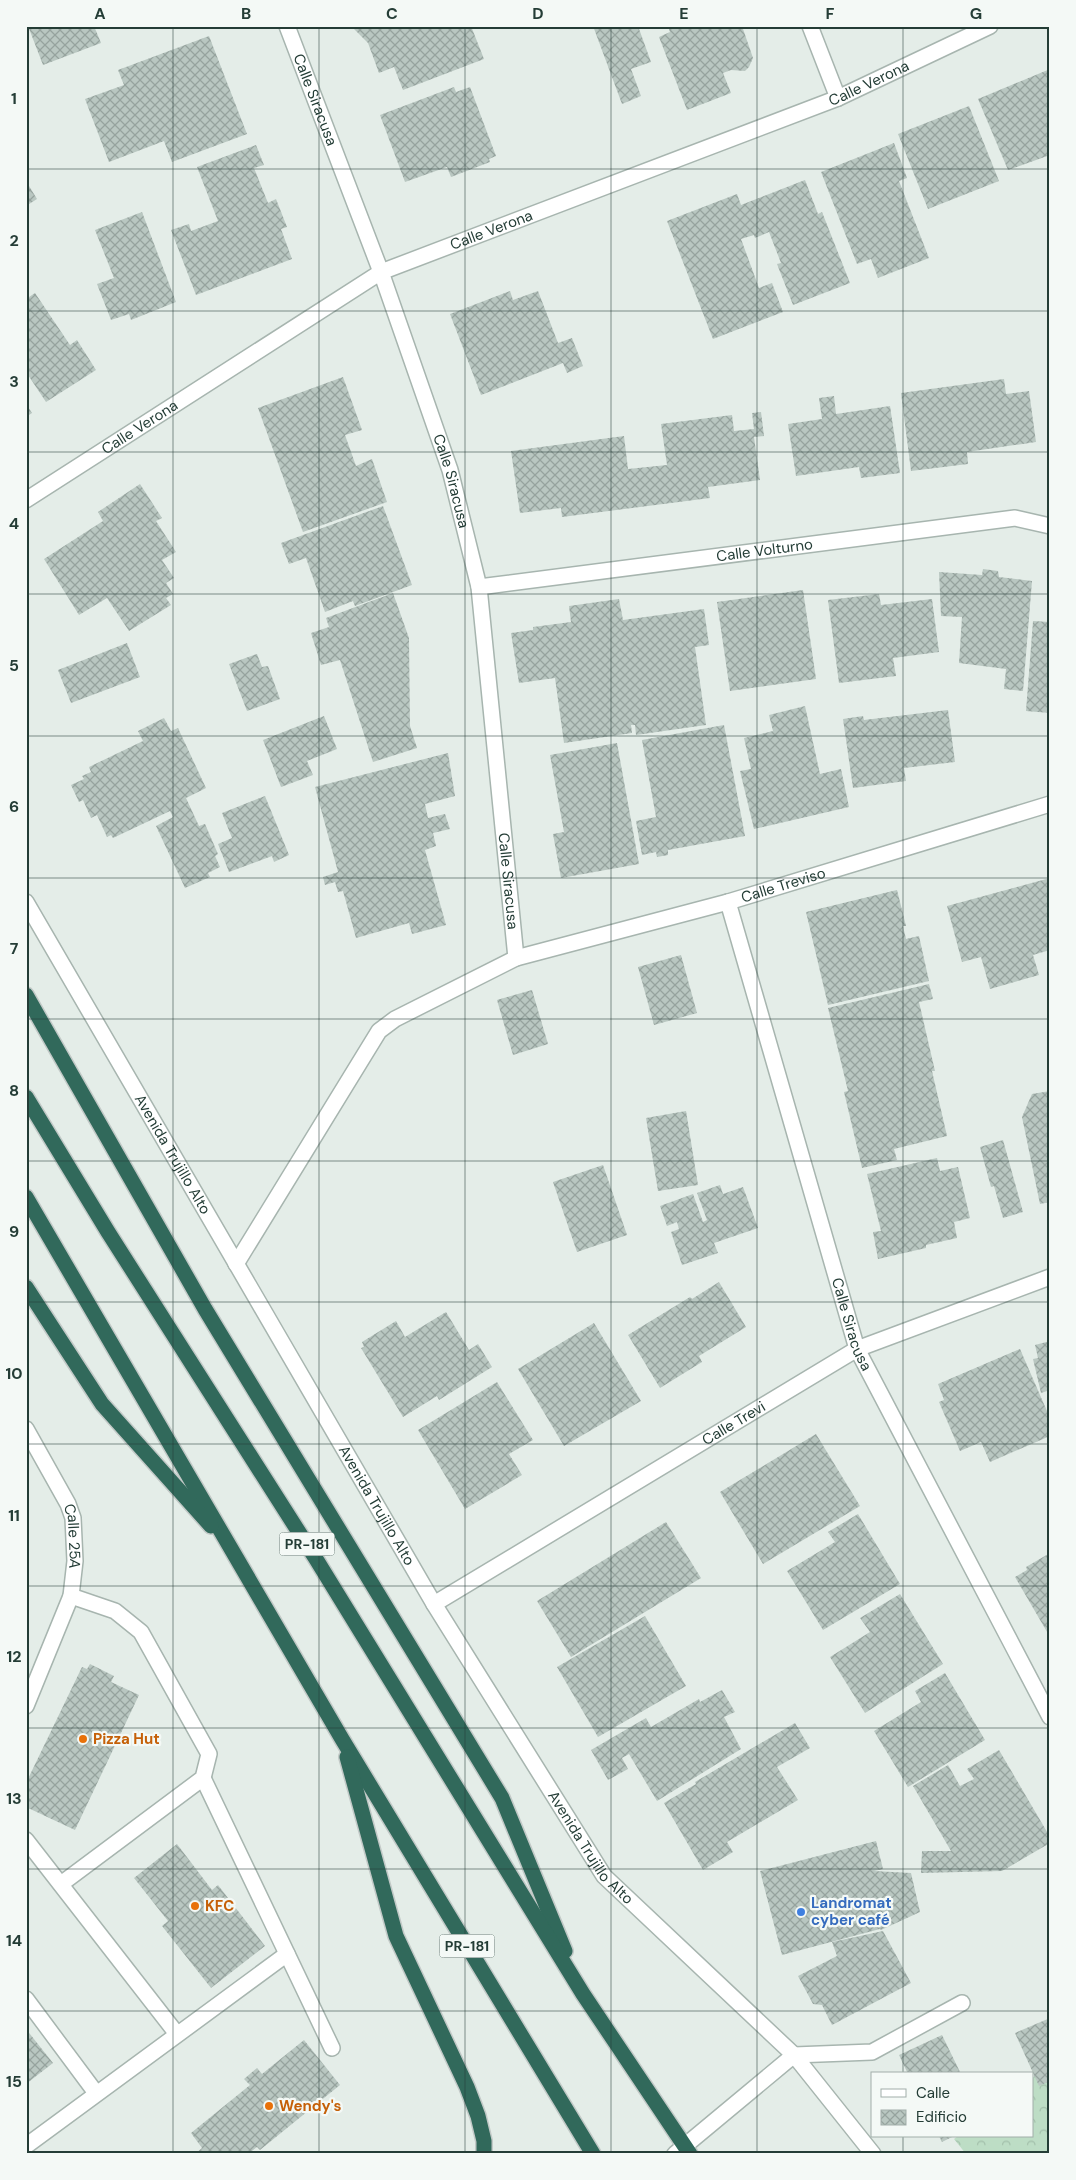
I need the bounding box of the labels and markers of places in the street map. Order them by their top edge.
place label: Pizza Hut [93,1729,160,1749]
marker: Pizza Hut [77,1733,89,1745]
place label: Landromat cyber café [811,1893,892,1930]
place label: KFC [205,1896,234,1916]
marker: KFC [189,1900,201,1912]
marker: Landromat cyber café [795,1906,807,1918]
place label: Wendy's [279,2096,342,2116]
marker: Wendy's [263,2100,275,2112]

